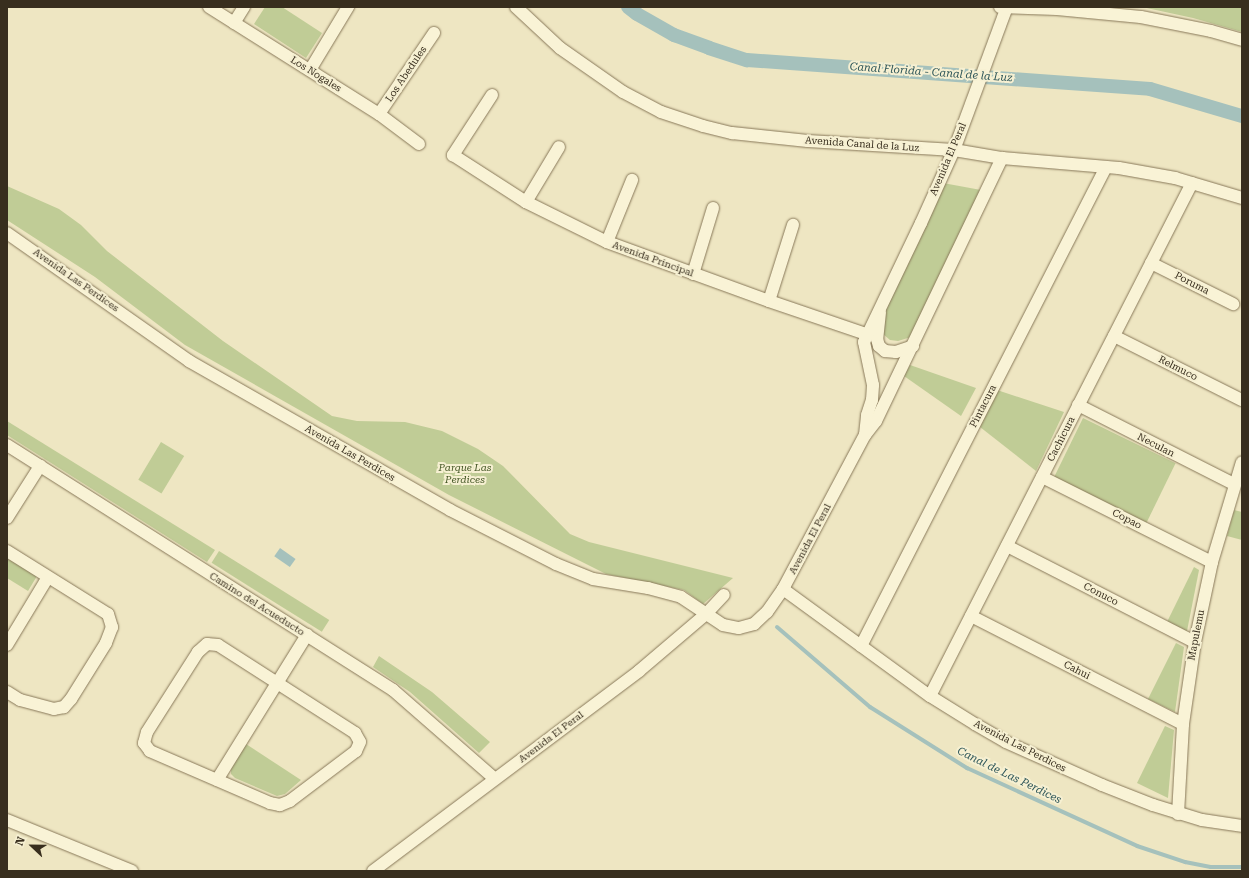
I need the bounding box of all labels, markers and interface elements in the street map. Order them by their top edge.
street label: Los Abedules [383,44,429,104]
street label: Los Nogales [288,54,344,94]
water label: Canal Florida - Canal de la Luz [849,61,1013,85]
street label: Avenida El Peral [927,121,969,197]
street label: Avenida Canal de la Luz [804,134,920,154]
street label: Avenida Principal [611,239,695,279]
street label: Avenida Las Perdices [31,246,121,314]
street label: Poruma [1173,269,1211,297]
street label: Relmuco [1156,353,1200,383]
street label: Pintacura [967,383,999,429]
street label: Cachicura [1045,414,1077,464]
street label: Avenida Las Perdices [303,422,397,484]
street label: Neculan [1135,431,1177,459]
park label: Parque Las Perdices [439,461,491,484]
street label: Avenida El Peral [786,502,834,576]
street label: Copao [1110,507,1144,531]
street label: Camino del Acueducto [207,570,307,638]
street label: Conuco [1081,580,1121,608]
street label: Mapulemu [1185,609,1207,661]
street label: Cahui [1062,658,1092,682]
street label: Avenida El Peral [516,709,586,765]
street label: Avenida Las Perdices [972,718,1068,774]
water label: Canal de Las Perdices [955,745,1063,807]
north arrow [12,826,52,866]
text: N [13,835,28,848]

